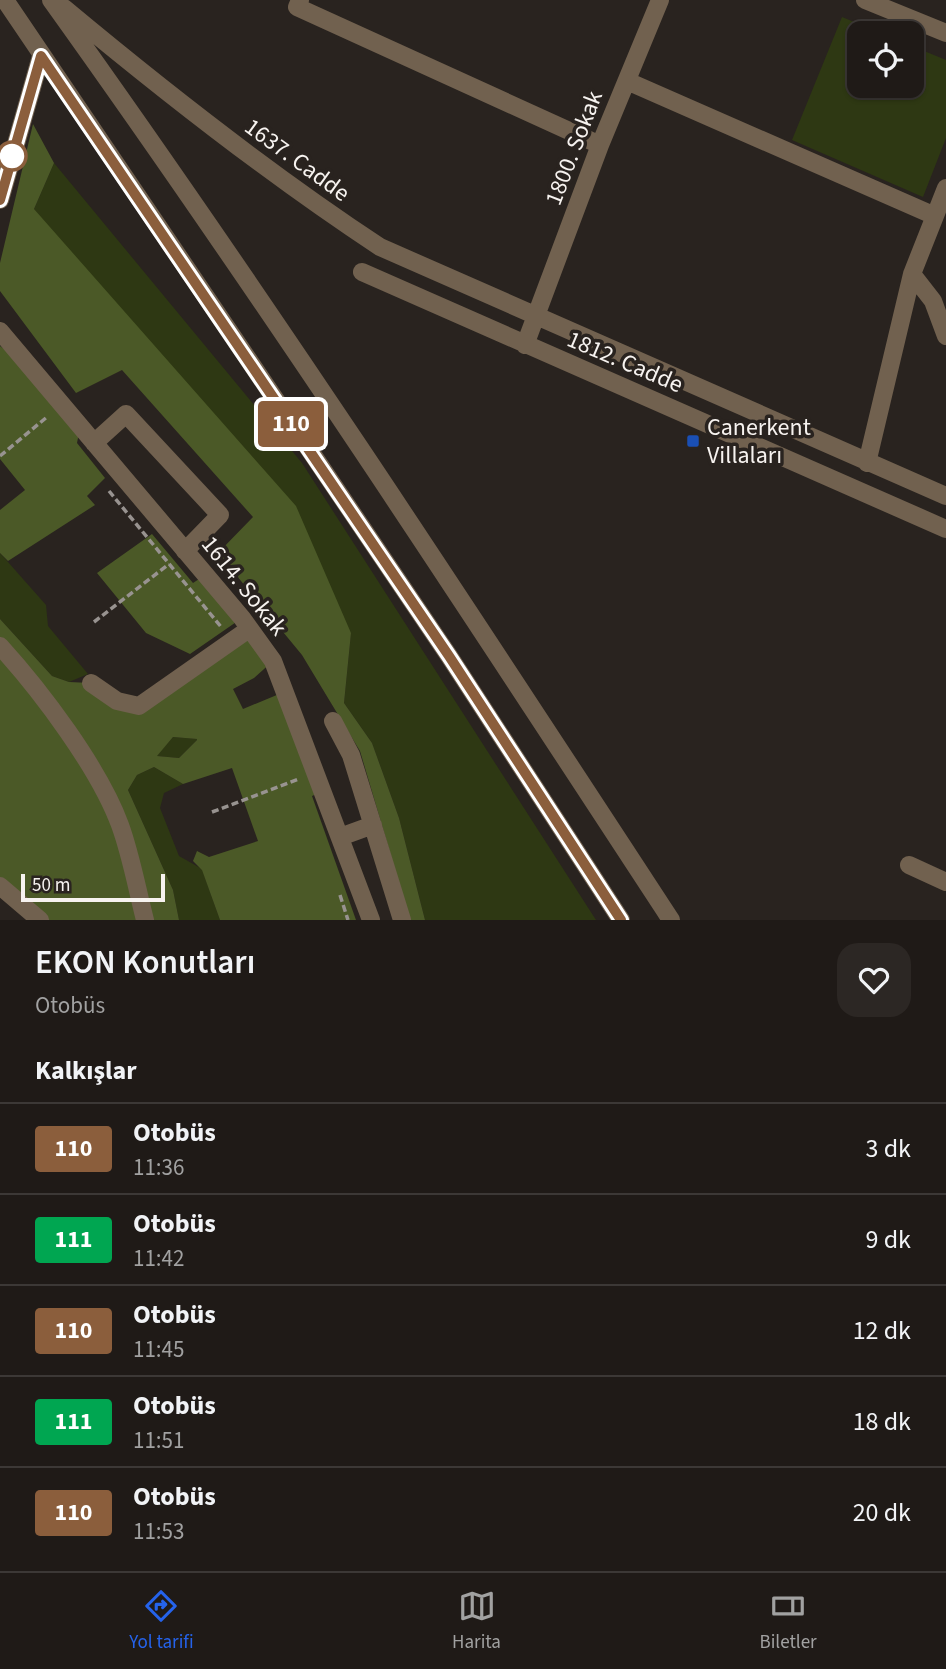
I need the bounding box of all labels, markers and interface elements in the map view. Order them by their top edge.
map controls [847,21,924,98]
button: locate [847,21,924,98]
street label: 1800. Sokak [536,86,612,210]
street label: 1637. Cadde [237,110,357,210]
unlabelled marker [0,141,27,171]
street label: 1812. Cadde [562,322,688,402]
line badge: 110 [251,401,331,447]
text: 110 [272,406,310,441]
place label: Canerkent Villaları [707,410,811,473]
marker: Canerkent Villaları [685,433,701,449]
street label: 1614. Sokak [193,528,295,644]
scale bar [21,871,164,903]
text: 50 m [32,872,70,899]
text: EKON Konutları [35,939,255,986]
button: heart [837,943,911,1017]
text: Otobüs [35,989,105,1022]
text: Kalkışlar [35,1052,137,1089]
text: Otobüs [133,1114,216,1151]
text: 3 dk [866,1130,911,1167]
text: 110 [54,1131,93,1166]
text: 11:36 [133,1151,184,1184]
text: Otobüs [133,1205,216,1242]
text: 9 dk [866,1221,911,1258]
text: 111 [54,1222,93,1257]
text: 11:42 [133,1242,184,1275]
text: Otobüs [133,1296,216,1333]
text: 12 dk [853,1312,911,1349]
text: 110 [54,1313,93,1348]
text: 11:45 [133,1333,184,1366]
text: Otobüs [133,1387,216,1424]
text: 18 dk [853,1403,911,1440]
text: 111 [54,1404,93,1439]
text: 11:51 [133,1424,184,1457]
text: Otobüs [133,1478,216,1515]
text: 20 dk [853,1494,911,1531]
text: 110 [54,1495,93,1530]
text: 11:53 [133,1515,184,1548]
tab: Yol tarifi [129,1587,194,1656]
tab: Harita [452,1587,501,1656]
tab: Biletler [759,1587,817,1656]

